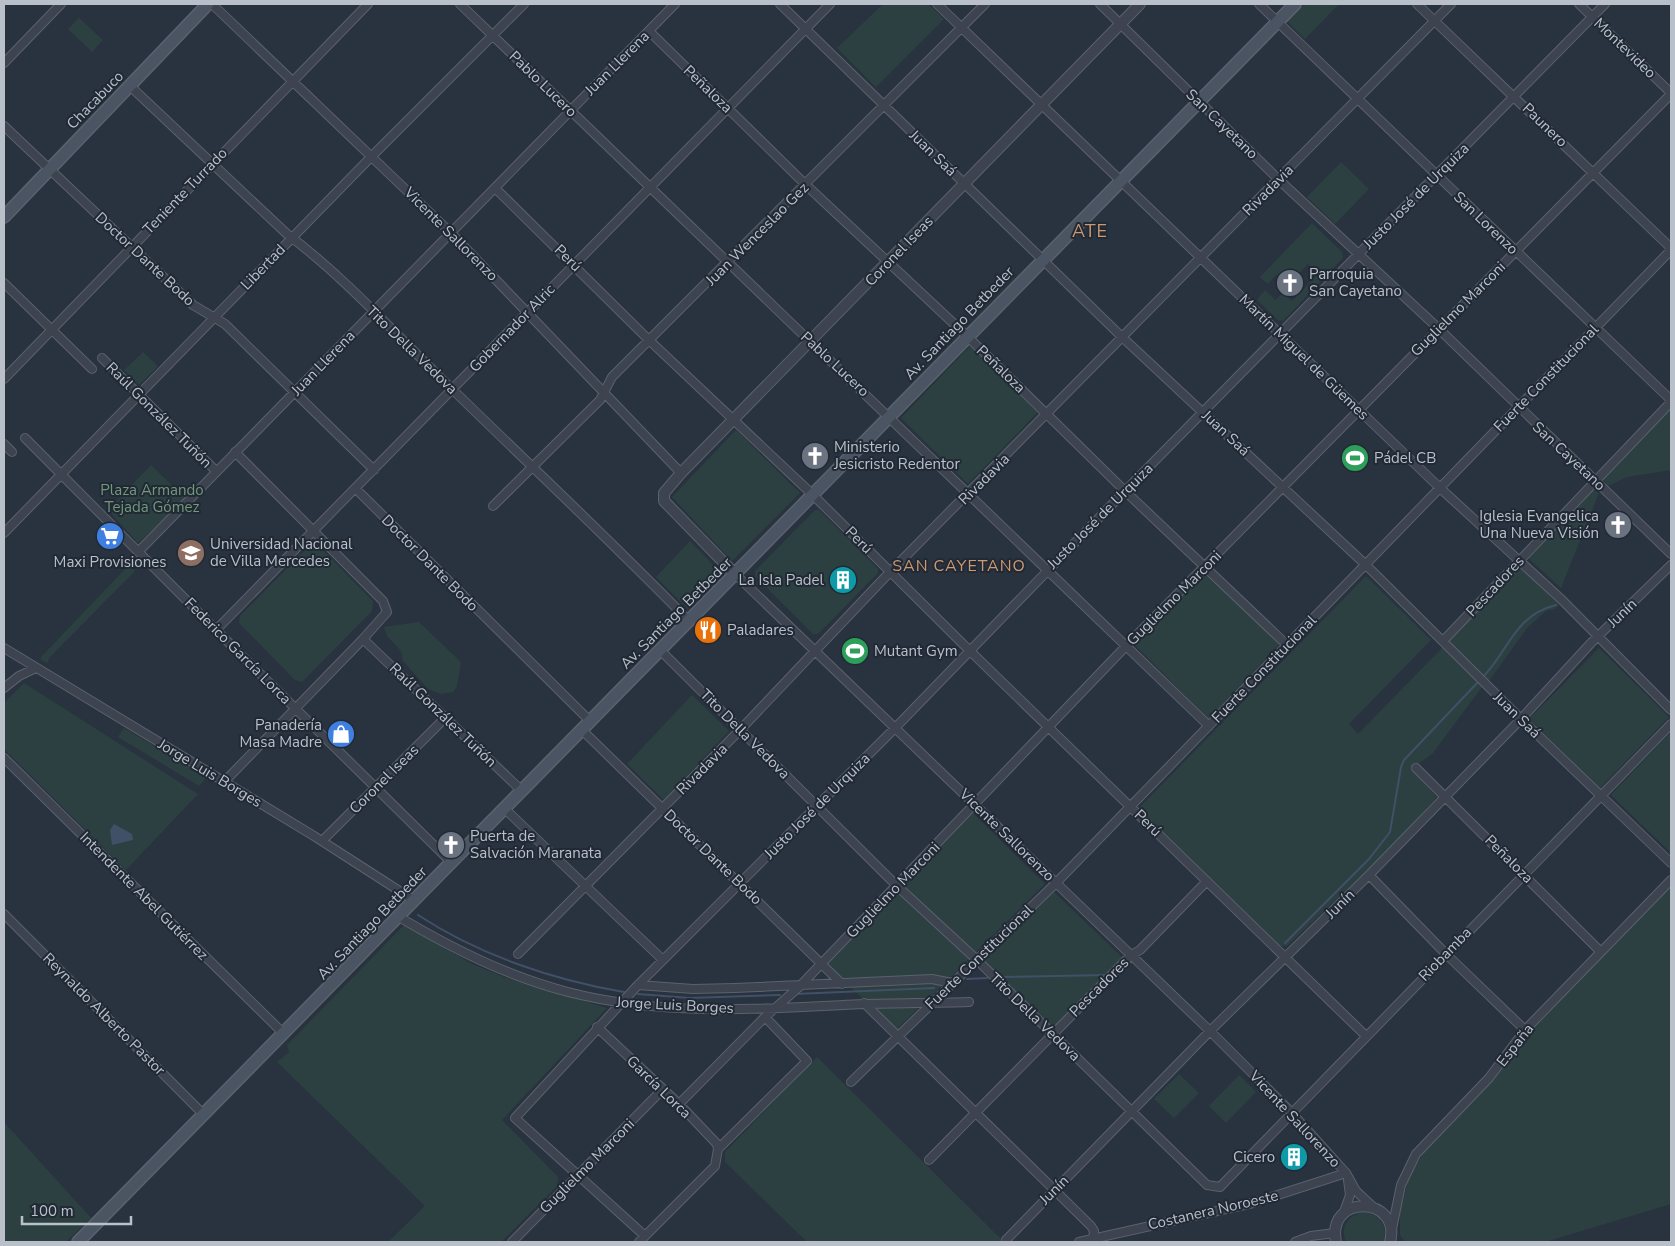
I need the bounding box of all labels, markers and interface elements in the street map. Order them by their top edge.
street label: Montevideo [1590,13,1660,83]
street label: Juan Llerena [580,26,654,100]
street label: Pablo Lucero [505,47,581,121]
street label: Peñaloza [679,61,737,117]
street label: Chacabuco [62,67,128,133]
street label: San Cayetano [1182,85,1262,163]
street label: Paunero [1518,98,1572,152]
street label: Juan Saá [904,125,961,181]
street label: Justo José de Urquiza [1358,139,1473,254]
street label: Teniente Turrado [138,143,232,239]
street label: Rivadavia [1238,160,1298,220]
street label: Juan Wenceslao Gez [700,178,813,291]
street label: Vicente Sallorenzo [399,182,502,285]
street label: San Lorenzo [1449,187,1523,259]
street label: Doctor Dante Bodo [91,208,199,310]
street label: Coronel Iseas [860,211,938,291]
district label: ATE [1072,219,1108,243]
street label: Libertad [236,240,290,294]
street label: Perú [550,240,586,276]
street label: Guglielmo Marconi [1406,257,1510,361]
street label: Av. Santiago Betbeder [900,262,1019,384]
place label: Parroquia San Cayetano [1309,264,1402,301]
church icon: Parroquia San Cayetano [1275,268,1305,298]
street label: Gobernador Alric [465,280,559,376]
street label: Martín Miguel de Güemes [1235,290,1373,424]
street label: Tito Della Vedova [362,301,462,399]
street label: Fuerte Constitucional [1489,319,1603,436]
street label: Juan Llerena [286,326,359,401]
street label: Pablo Lucero [796,327,874,401]
street label: Peñaloza [972,341,1030,397]
street label: Raúl González Tuñón [102,358,216,472]
street label: Juan Saá [1197,405,1254,460]
street label: San Cayetano [1528,417,1610,495]
place label: Ministerio Jesicristo Redentor [833,437,960,474]
church icon: Ministerio Jesicristo Redentor [800,441,830,471]
sports icon: Pádel CB [1340,443,1370,473]
place label: Pádel CB [1374,448,1436,468]
street label: Rivadavia [954,449,1014,509]
street label: Justo José de Urquiza [1042,459,1157,574]
park label: Plaza Armando Tejada Gómez [100,480,204,517]
place label: Iglesia Evangelica Una Nueva Visión [1479,506,1599,543]
street label: Doctor Dante Bodo [377,510,483,616]
church icon: Iglesia Evangelica Una Nueva Visión [1603,510,1633,540]
supermarket icon: Maxi Provisiones [95,521,125,551]
street label: Perú [841,522,877,558]
place label: Universidad Nacional de Villa Mercedes [210,534,353,571]
school or university icon: Universidad Nacional de Villa Mercedes [176,538,206,568]
street label: Guglielmo Marconi [1122,546,1226,650]
street label: Pescadores [1462,551,1528,621]
place label: Maxi Provisiones [54,552,166,572]
street label: Av. Santiago Betbeder [616,552,737,673]
district label: SAN CAYETANO [892,555,1026,577]
building icon: La Isla Padel [828,565,858,595]
place label: La Isla Padel [739,570,825,590]
street label: Federico García Lorca [180,593,296,709]
street label: Junín [1602,594,1641,633]
street label: Fuerte Constitucional [1207,610,1321,727]
restaurant icon: Paladares [693,615,723,645]
place label: Paladares [727,620,794,640]
sports icon: Mutant Gym [840,636,870,666]
place label: Mutant Gym [874,641,958,661]
street label: Raúl González Tuñón [385,658,501,772]
street label: Tito Della Vedova [696,685,794,783]
street label: Juan Saá [1488,687,1545,743]
place label: Panadería Masa Madre [239,715,322,752]
shop icon: Panadería Masa Madre [326,719,356,749]
street label: Jorge Luis Borges [153,734,266,812]
street label: Rivadavia [672,739,732,799]
street label: Coronel Iseas [345,740,423,818]
street label: Justo José de Urquiza [759,749,874,864]
street label: Vicente Sallorenzo [954,784,1059,886]
street label: Doctor Dante Bodo [660,805,766,909]
street label: Perú [1130,805,1166,841]
place label: Puerta de Salvación Maranata [470,826,602,863]
street label: Intendente Abel Gutiérrez [75,827,213,965]
church icon: Puerta de Salvación Maranata [436,830,466,860]
street label: Peñaloza [1480,830,1538,888]
street label: Guglielmo Marconi [842,837,944,943]
street label: Av. Santiago Betbeder [313,862,432,984]
street label: Junín [1320,885,1359,924]
street label: Fuerte Constitucional [921,900,1038,1014]
street label: Riobamba [1414,923,1476,985]
street label: Reynaldo Alberto Pastor [38,948,170,1080]
street label: Pescadores [1065,953,1133,1021]
street label: Tito Della Vedova [985,968,1085,1066]
street label: Jorge Luis Borges [615,992,734,1018]
street label: España [1492,1020,1538,1070]
street label: García Lorca [622,1051,696,1123]
street label: Vicente Sallorenzo [1244,1066,1345,1172]
street label: Guglielmo Marconi [535,1114,639,1218]
building icon: Cicero [1279,1142,1309,1172]
place label: Cicero [1233,1147,1275,1167]
street label: Junín [1034,1171,1073,1210]
street label: Costanera Noroeste [1146,1185,1280,1235]
scale bar [22,1194,131,1226]
text: 100 m [30,1201,74,1221]

